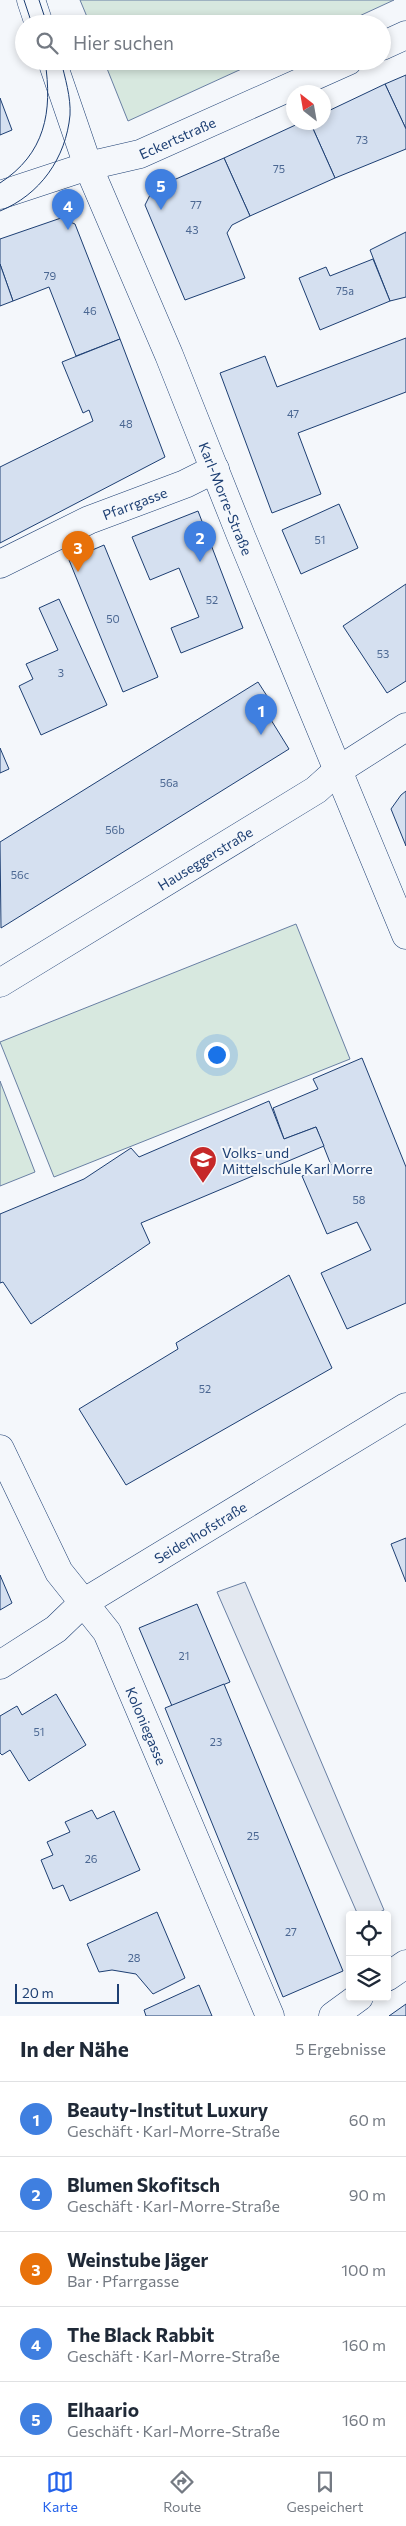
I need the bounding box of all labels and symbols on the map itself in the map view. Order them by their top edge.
north arrow [286,85,331,130]
street label: Eckertstraße [136,113,218,162]
house number: 73 [356,133,368,146]
house number: 75 [273,162,285,175]
pin: 5 [145,169,177,210]
pin: 4 [52,189,84,230]
house number: 77 [190,198,202,211]
house number: 43 [186,223,198,236]
house number: 79 [44,269,57,282]
house number: 75a [336,284,354,297]
house number: 46 [83,304,97,317]
house number: 47 [287,407,299,420]
house number: 48 [119,417,133,430]
street label: Karl-Morre-Straße [196,439,256,557]
street label: Pfarrgasse [100,483,169,523]
pin: 2 [184,521,216,562]
pin: 3 [62,531,94,572]
house number: 51 [314,533,326,546]
house number: 52 [206,593,218,606]
house number: 50 [106,612,120,625]
house number: 53 [377,647,389,660]
house number: 3 [58,666,64,679]
pin: 1 [245,694,277,735]
house number: 56a [160,776,178,789]
house number: 56b [105,823,125,836]
street label: Hauseggerstraße [154,823,255,893]
house number: 56c [11,868,29,881]
your location [204,1042,230,1068]
place label: Volks- und Mittelschule Karl Morre [222,1144,373,1177]
school or university icon: Volks- und Mittelschule Karl Morre [188,1145,218,1184]
house number: 58 [353,1193,366,1206]
house number: 52 [199,1382,211,1395]
street label: Seidenhofstraße [151,1497,249,1566]
house number: 21 [179,1649,189,1662]
street label: Koloniegasse [123,1684,171,1767]
house number: 51 [33,1725,45,1738]
house number: 23 [210,1735,222,1748]
house number: 25 [247,1829,259,1842]
house number: 26 [85,1852,98,1865]
house number: 27 [285,1925,297,1938]
house number: 28 [128,1951,141,1964]
scale bar [15,1981,119,2004]

